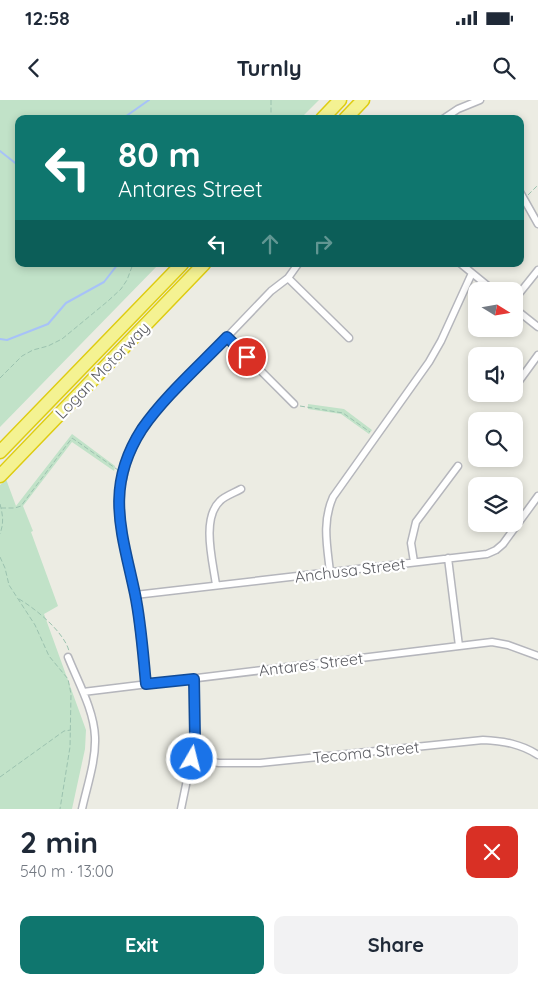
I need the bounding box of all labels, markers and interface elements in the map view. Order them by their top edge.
text: 12:58 [25,6,70,30]
icon: back [20,54,48,82]
text: Turnly [236,54,302,82]
icon: search [490,54,518,82]
text: 80 m [118,132,201,176]
icon: left [35,135,100,200]
text: Antares Street [118,175,263,203]
icon: left [203,230,231,258]
icon: ahead [256,230,284,258]
icon: right [309,230,337,258]
north arrow [468,282,522,338]
map controls [468,282,523,532]
street label: Logan Motorway [51,317,153,423]
pin [226,336,268,378]
icon: arrive [233,343,261,371]
button: sound [468,347,523,402]
button: search [468,412,523,467]
button: layers [468,477,523,532]
street label: Anchusa Street [293,553,407,587]
street label: Antares Street [258,648,364,680]
position arrow [165,732,217,784]
street label: Tecoma Street [312,736,420,768]
text: 2 min [20,823,98,861]
button: close [466,826,518,878]
text: 540 m · 13:00 [20,861,114,881]
button: Exit [20,916,264,974]
button: Share [274,916,518,974]

